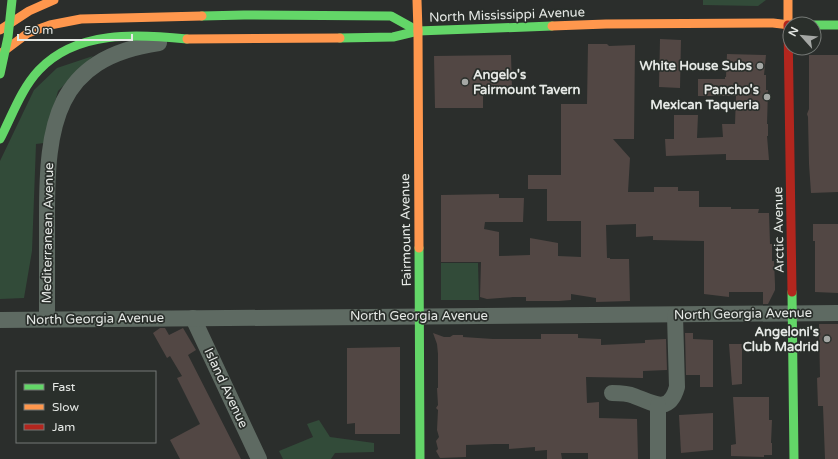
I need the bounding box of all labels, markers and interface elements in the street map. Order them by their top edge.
street label: North Mississippi Avenue [429,4,585,26]
scale bar [18,16,132,42]
north arrow [782,16,822,56]
text: 50 m [24,23,53,37]
text: N [786,25,801,39]
place label: White House Subs [639,58,752,74]
marker: White House Subs [755,61,765,71]
place label: Angelo's Fairmount Tavern [473,67,581,98]
marker: Angelo's Fairmount Tavern [460,77,470,87]
place label: Pancho's Mexican Taqueria [650,82,759,113]
marker: Pancho's Mexican Taqueria [762,92,772,102]
street label: Mediterranean Avenue [39,162,57,304]
street label: Fairmount Avenue [397,173,415,287]
street label: Arctic Avenue [770,187,788,273]
street label: North Georgia Avenue [674,305,812,323]
street label: North Georgia Avenue [350,308,488,324]
street label: North Georgia Avenue [26,310,164,328]
place label: Angeloni's Club Madrid [743,324,819,355]
marker: Angeloni's Club Madrid [822,334,832,344]
street label: Island Avenue [200,345,252,431]
legend [16,371,156,443]
text: Fast [52,380,76,394]
text: Slow [52,400,79,414]
text: Jam [52,420,75,434]

